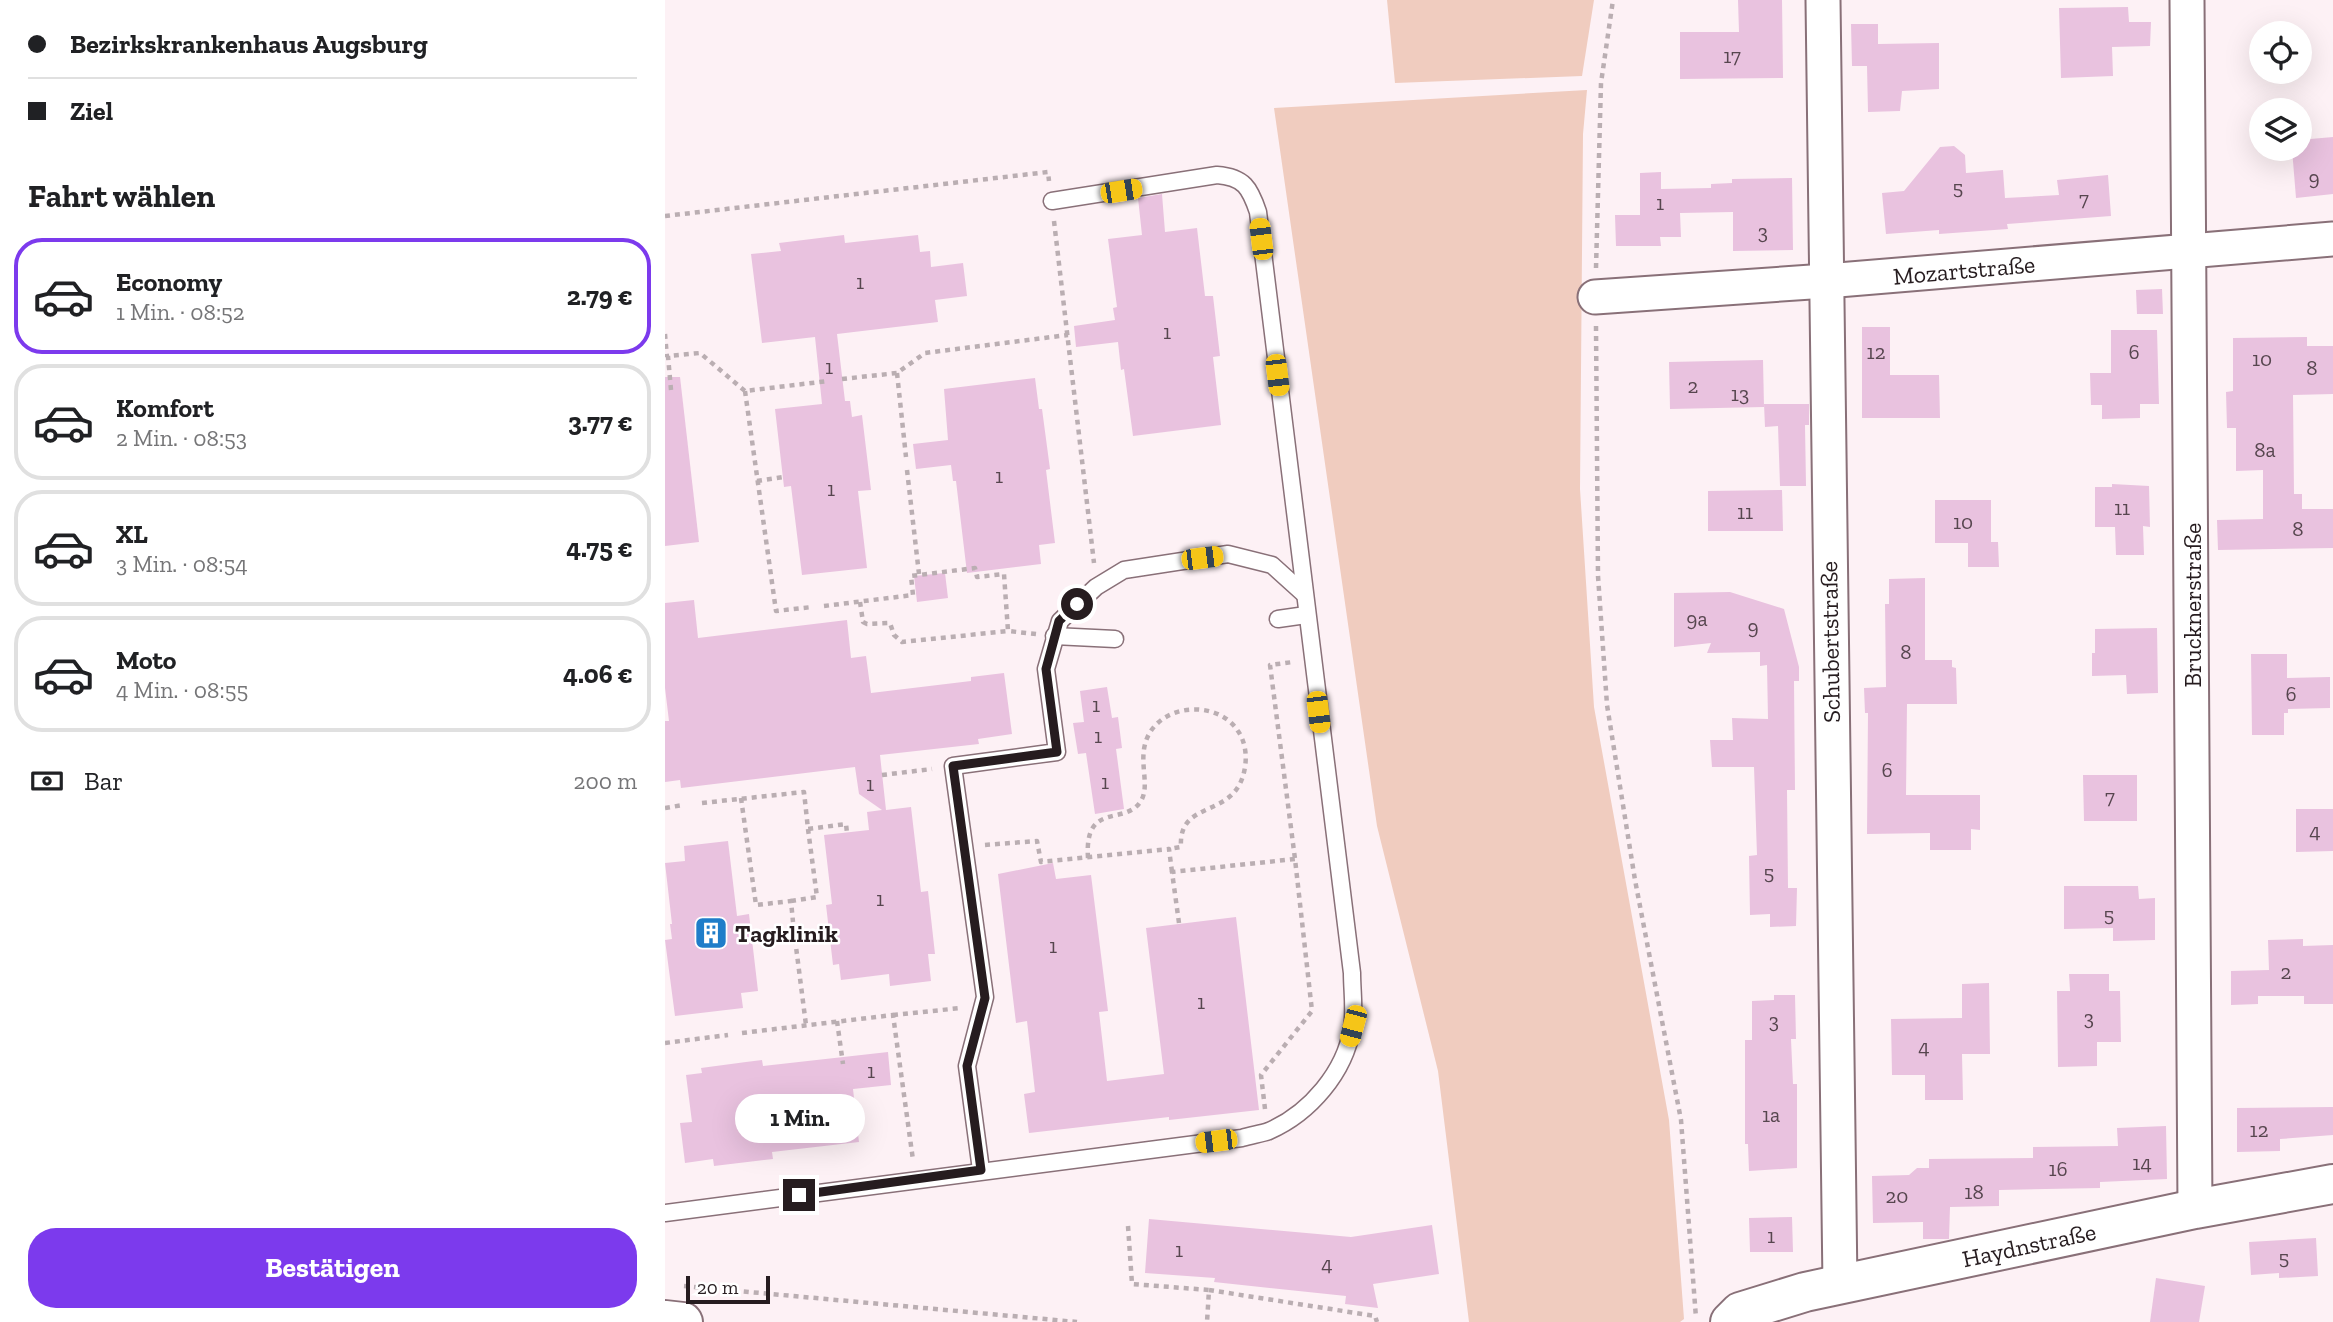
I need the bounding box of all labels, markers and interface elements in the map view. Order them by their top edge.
map controls [2249,21,2312,161]
button: locate [2249,21,2312,84]
text: Bezirkskrankenhaus Augsburg [70,28,428,60]
house number: 17 [1723,43,1741,68]
text: Ziel [70,95,113,127]
button: layers [2249,98,2312,161]
house number: 9 [2308,165,2320,190]
house number: 5 [1953,175,1963,200]
text: Fahrt wählen [28,177,215,215]
car [1099,177,1144,205]
house number: 7 [2079,186,2089,211]
house number: 1 [1656,190,1664,215]
car [1249,217,1274,261]
house number: 3 [1758,219,1768,244]
street label: Mozartstraße [1892,249,2036,291]
icon: car [32,265,95,328]
text: Economy [116,266,222,298]
house number: 1 [856,269,864,294]
text: 2.79 € [567,280,633,312]
text: 1 Min. · 08:52 [116,298,245,326]
house number: 1 [1163,319,1171,344]
house number: 12 [1867,339,1885,364]
house number: 6 [2128,339,2140,364]
house number: 10 [2252,346,2272,371]
car [1265,353,1290,397]
house number: 1 [825,354,833,379]
house number: 8 [2306,355,2318,380]
house number: 2 [1688,373,1698,398]
house number: 13 [1731,381,1749,406]
icon: car [32,391,95,454]
text: Komfort [116,392,214,424]
text: 3.77 € [568,406,633,438]
text: 2 Min. · 08:53 [116,424,247,452]
house number: 8a [2254,437,2276,462]
house number: 1 [995,463,1003,488]
house number: 1 [827,476,835,501]
house number: 11 [2114,495,2130,520]
house number: 11 [1737,499,1753,524]
house number: 10 [1953,509,1973,534]
house number: 8 [2292,516,2304,541]
icon: car [32,517,95,580]
text: XL [116,518,148,550]
street label: Brucknerstraße [2178,523,2207,687]
text: 4.75 € [566,532,633,564]
car [1180,545,1225,571]
text: 3 Min. · 08:54 [116,550,248,578]
street label: Schubertstraße [1814,561,1846,723]
route start [1061,588,1093,620]
house number: 9a [1686,606,1708,631]
house number: 9 [1747,614,1759,639]
house number: 8 [1900,639,1912,664]
icon: car [32,643,95,706]
text: Moto [116,644,176,676]
text: 4.06 € [563,658,633,690]
text: 4 Min. · 08:55 [116,676,248,704]
house number: 6 [2285,681,2297,706]
car [1306,690,1331,734]
house number: 1 [1092,692,1100,717]
house number: 1 [1094,723,1102,748]
house number: 6 [1881,757,1893,782]
icon: cash [28,762,66,800]
text: Bar [84,765,123,797]
text: 200 m [574,767,637,795]
house number: 1 [1101,769,1109,794]
house number: 1 [866,771,874,796]
house number: 7 [2105,784,2115,809]
house number: 4 [2309,818,2321,843]
house number: 5 [1764,860,1774,885]
house number: 1 [876,886,884,911]
house number: 5 [2104,902,2114,927]
building icon: Tagklinik [692,914,730,952]
place label: Tagklinik [735,919,838,948]
house number: 1 [1049,933,1057,958]
house number: 2 [2281,959,2291,984]
house number: 1 [1197,989,1205,1014]
car [1338,1003,1369,1049]
house number: 3 [2084,1005,2094,1030]
house number: 3 [1769,1008,1779,1033]
house number: 4 [1918,1034,1930,1059]
house number: 1 [867,1058,875,1083]
callout: 1 Min. [734,1094,864,1142]
house number: 1a [1762,1102,1780,1127]
text: 1 Min. [770,1104,830,1132]
house number: 12 [2250,1117,2268,1142]
car [1194,1128,1239,1154]
house number: 14 [2132,1150,2152,1175]
house number: 16 [2048,1156,2068,1181]
route end [783,1179,815,1211]
house number: 18 [1964,1179,1984,1204]
house number: 20 [1886,1183,1908,1208]
street label: Haydnstraße [1960,1217,2098,1273]
house number: 1 [1767,1223,1775,1248]
button: Bestätigen [28,1228,637,1308]
house number: 1 [1175,1237,1183,1262]
house number: 5 [2279,1245,2289,1270]
house number: 4 [1321,1251,1333,1276]
scale bar [686,1273,770,1305]
text: 20 m [697,1276,738,1299]

